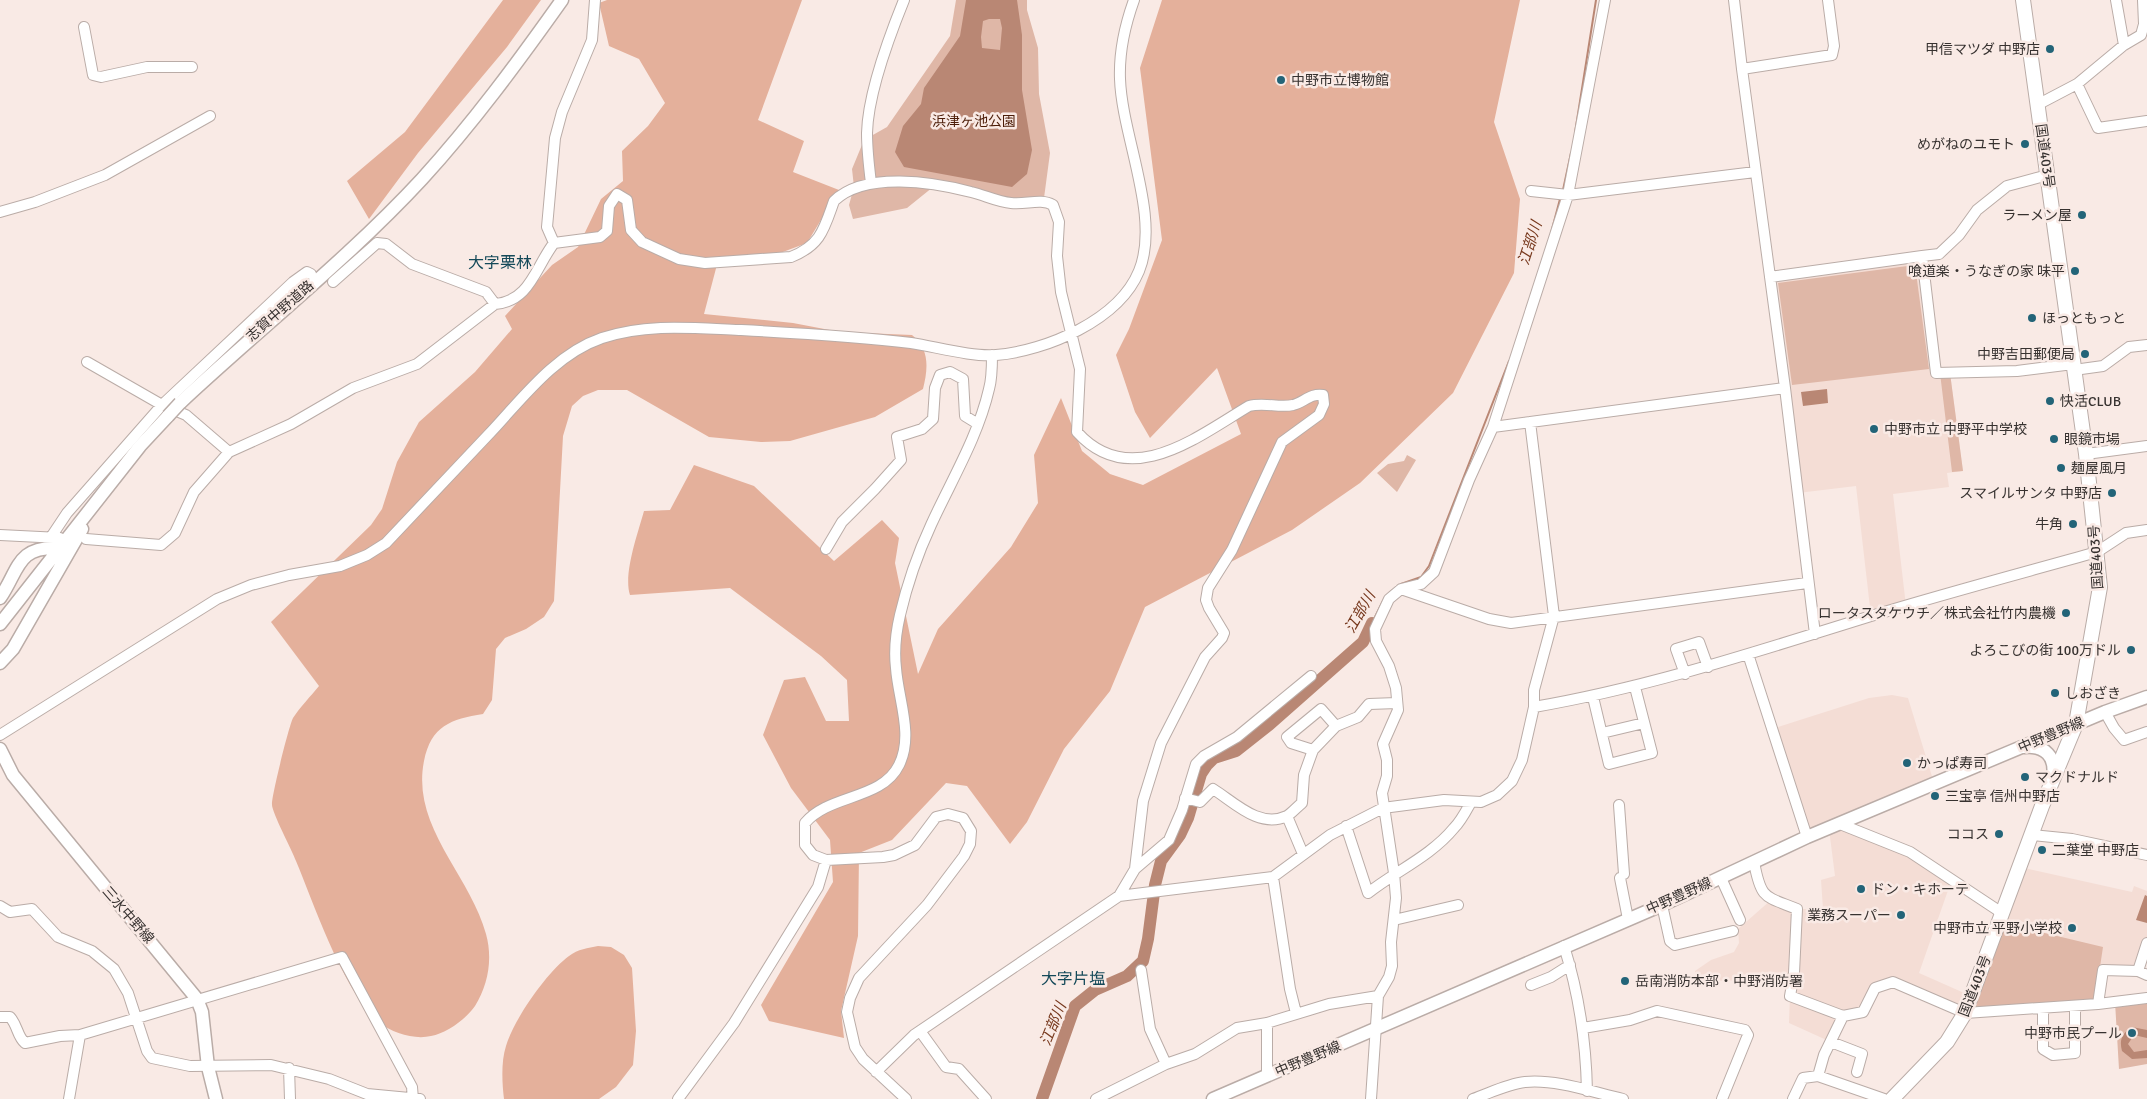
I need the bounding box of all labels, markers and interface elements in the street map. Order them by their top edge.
place label: 甲信マツダ 中野店 [1925,41,2040,58]
marker: 甲信マツダ 中野店 [2044,43,2056,55]
place label: 中野市立博物館 [1291,72,1389,89]
marker: 中野市立博物館 [1275,74,1287,86]
park label: 浜津ヶ池公園 [932,113,1016,130]
street label: 国道403号 [2032,123,2058,189]
place label: めがねのユモト [1917,136,2015,153]
marker: めがねのユモト [2019,138,2031,150]
place label: ラーメン屋 [2003,207,2072,224]
marker: ラーメン屋 [2076,209,2088,221]
water label: 江部川 [1514,217,1546,267]
district label: 大字栗林 [468,253,532,273]
place label: 喰道楽・うなぎの家 味平 [1908,263,2065,280]
marker: 喰道楽・うなぎの家 味平 [2069,265,2081,277]
street label: 志賀中野道路 [243,277,317,345]
place label: ほっともっと [2042,310,2126,327]
marker: ほっともっと [2026,312,2038,324]
place label: 中野吉田郵便局 [1977,346,2075,363]
marker: 中野吉田郵便局 [2079,348,2091,360]
place label: 快活CLUB [2060,393,2121,410]
marker: 快活CLUB [2044,395,2056,407]
place label: 中野市立 中野平中学校 [1884,421,2027,438]
marker: 中野市立 中野平中学校 [1868,423,1880,435]
place label: 眼鏡市場 [2064,431,2120,448]
marker: 眼鏡市場 [2048,433,2060,445]
place label: 麺屋風月 [2071,460,2127,477]
marker: 麺屋風月 [2055,462,2067,474]
place label: スマイルサンタ 中野店 [1959,485,2102,502]
marker: スマイルサンタ 中野店 [2106,487,2118,499]
place label: 牛角 [2035,516,2063,533]
marker: 牛角 [2067,518,2079,530]
street label: 国道403号 [2085,524,2107,590]
water label: 江部川 [1341,586,1380,636]
place label: ロータスタケウチ／株式会社竹内農機 [1818,605,2056,622]
marker: ロータスタケウチ／株式会社竹内農機 [2060,607,2072,619]
place label: よろこびの街 100万ドル [1969,642,2121,659]
marker: よろこびの街 100万ドル [2125,644,2137,656]
place label: しおざき [2065,685,2121,702]
marker: しおざき [2049,687,2061,699]
street label: 中野豊野線 [2015,714,2087,756]
place label: かっぱ寿司 [1917,755,1987,772]
marker: かっぱ寿司 [1901,757,1913,769]
place label: マクドナルド [2035,769,2119,786]
marker: マクドナルド [2019,771,2031,783]
place label: 三宝亭 信州中野店 [1945,788,2060,805]
marker: 三宝亭 信州中野店 [1929,790,1941,802]
place label: ココス [1947,826,1989,843]
marker: ココス [1993,828,2005,840]
place label: 二葉堂 中野店 [2052,842,2139,859]
marker: 二葉堂 中野店 [2036,844,2048,856]
street label: 中野豊野線 [1644,874,1714,918]
place label: ドン・キホーテ [1871,881,1969,898]
street label: 三水中野線 [99,883,157,947]
marker: ドン・キホーテ [1855,883,1867,895]
place label: 業務スーパー [1807,907,1891,924]
marker: 業務スーパー [1895,909,1907,921]
place label: 中野市立 平野小学校 [1933,920,2062,937]
marker: 中野市立 平野小学校 [2066,922,2078,934]
street label: 国道403号 [1955,953,1995,1019]
district label: 大字片塩 [1041,969,1105,989]
place label: 岳南消防本部・中野消防署 [1635,973,1803,990]
marker: 岳南消防本部・中野消防署 [1619,975,1631,987]
water label: 江部川 [1036,998,1071,1048]
place label: 中野市民プール [2024,1025,2122,1042]
marker: 中野市民プール [2126,1027,2138,1039]
street label: 中野豊野線 [1272,1038,1344,1080]

